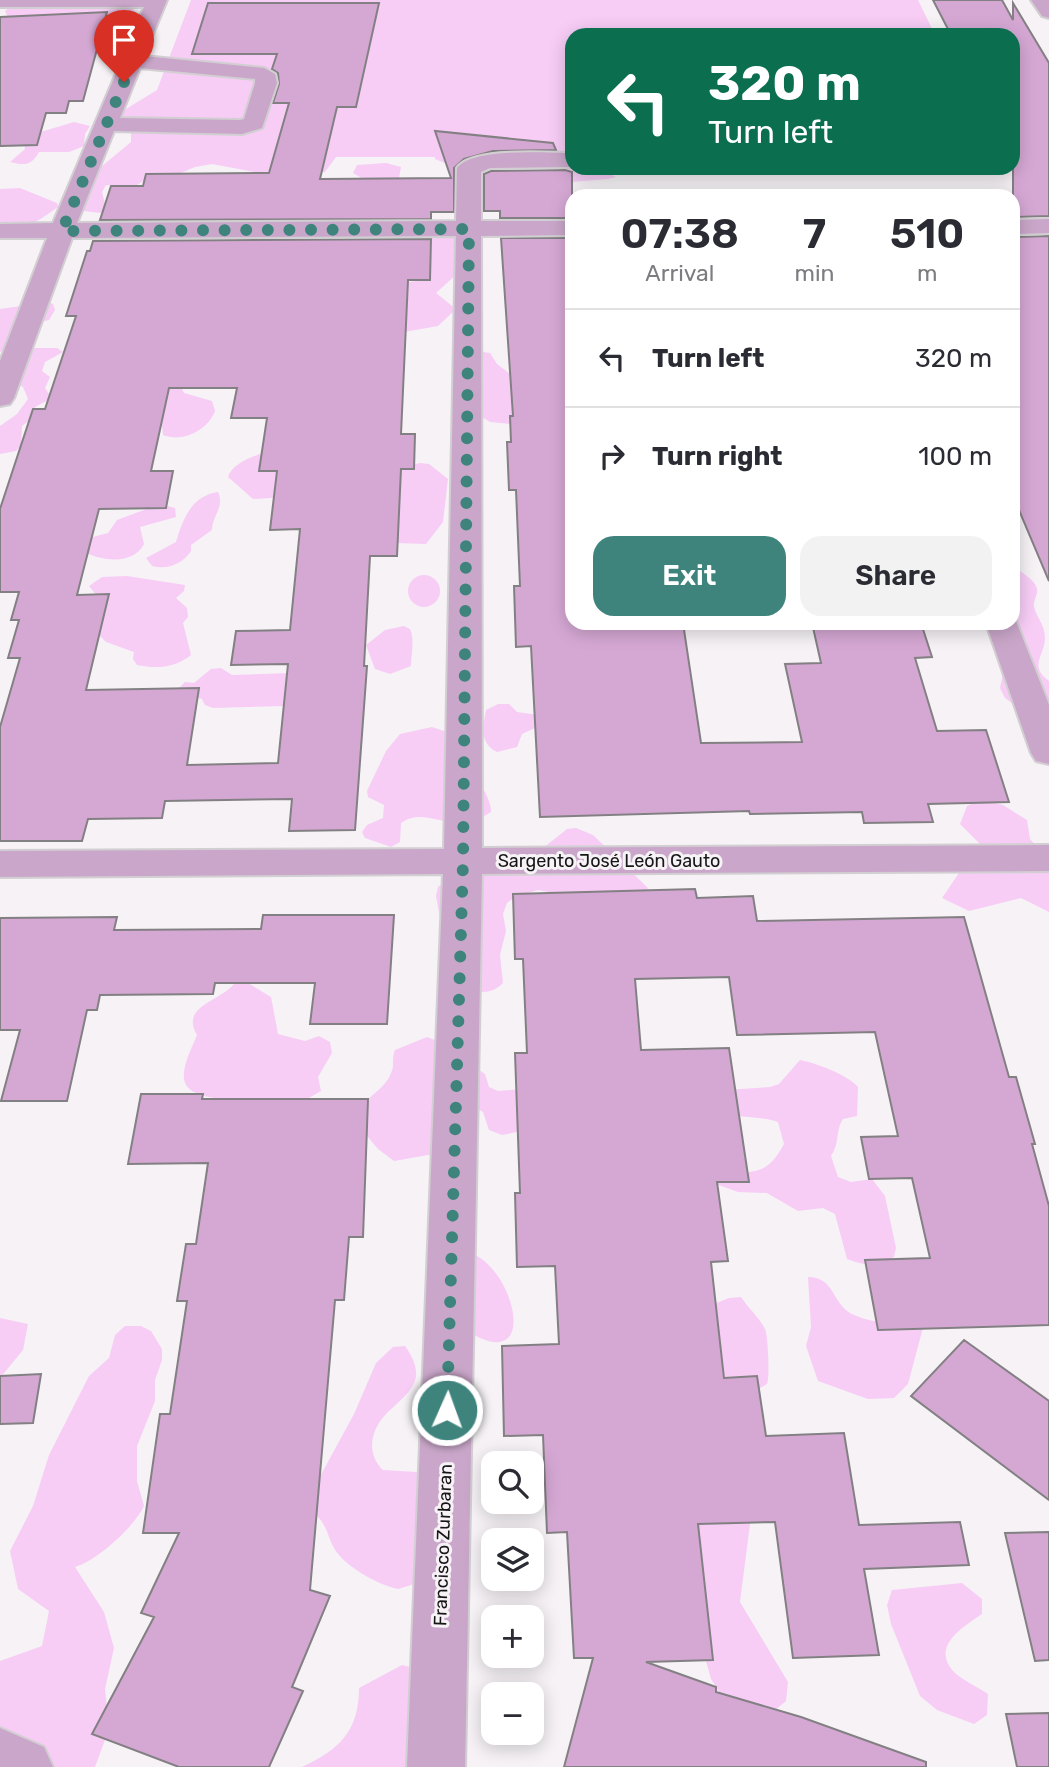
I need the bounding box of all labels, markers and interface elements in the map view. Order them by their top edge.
pin [94,10,154,82]
icon: arrive [105,21,143,59]
text: 320 m [708,54,861,112]
icon: left [593,56,684,147]
text: Turn left [708,113,833,151]
text: 07:38 [621,209,739,259]
text: 7 [803,209,826,259]
text: 510 [890,209,964,259]
text: Arrival [645,259,714,287]
text: min [795,259,834,287]
text: m [917,259,937,287]
icon: left [593,339,631,377]
text: Turn left [652,343,764,374]
text: 320 m [915,343,992,374]
icon: right [593,437,631,475]
text: Turn right [652,441,782,472]
text: 100 m [918,441,992,472]
button: Exit [593,536,786,616]
button: Share [800,536,992,616]
street label: Sargento José León Gauto [498,850,720,872]
position arrow [410,1373,484,1447]
map controls [481,1451,544,1745]
button: search [481,1451,544,1514]
street label: Francisco Zurbaran [429,1464,457,1626]
button: layers [481,1528,544,1591]
button: + [481,1605,544,1668]
button: − [481,1682,544,1745]

